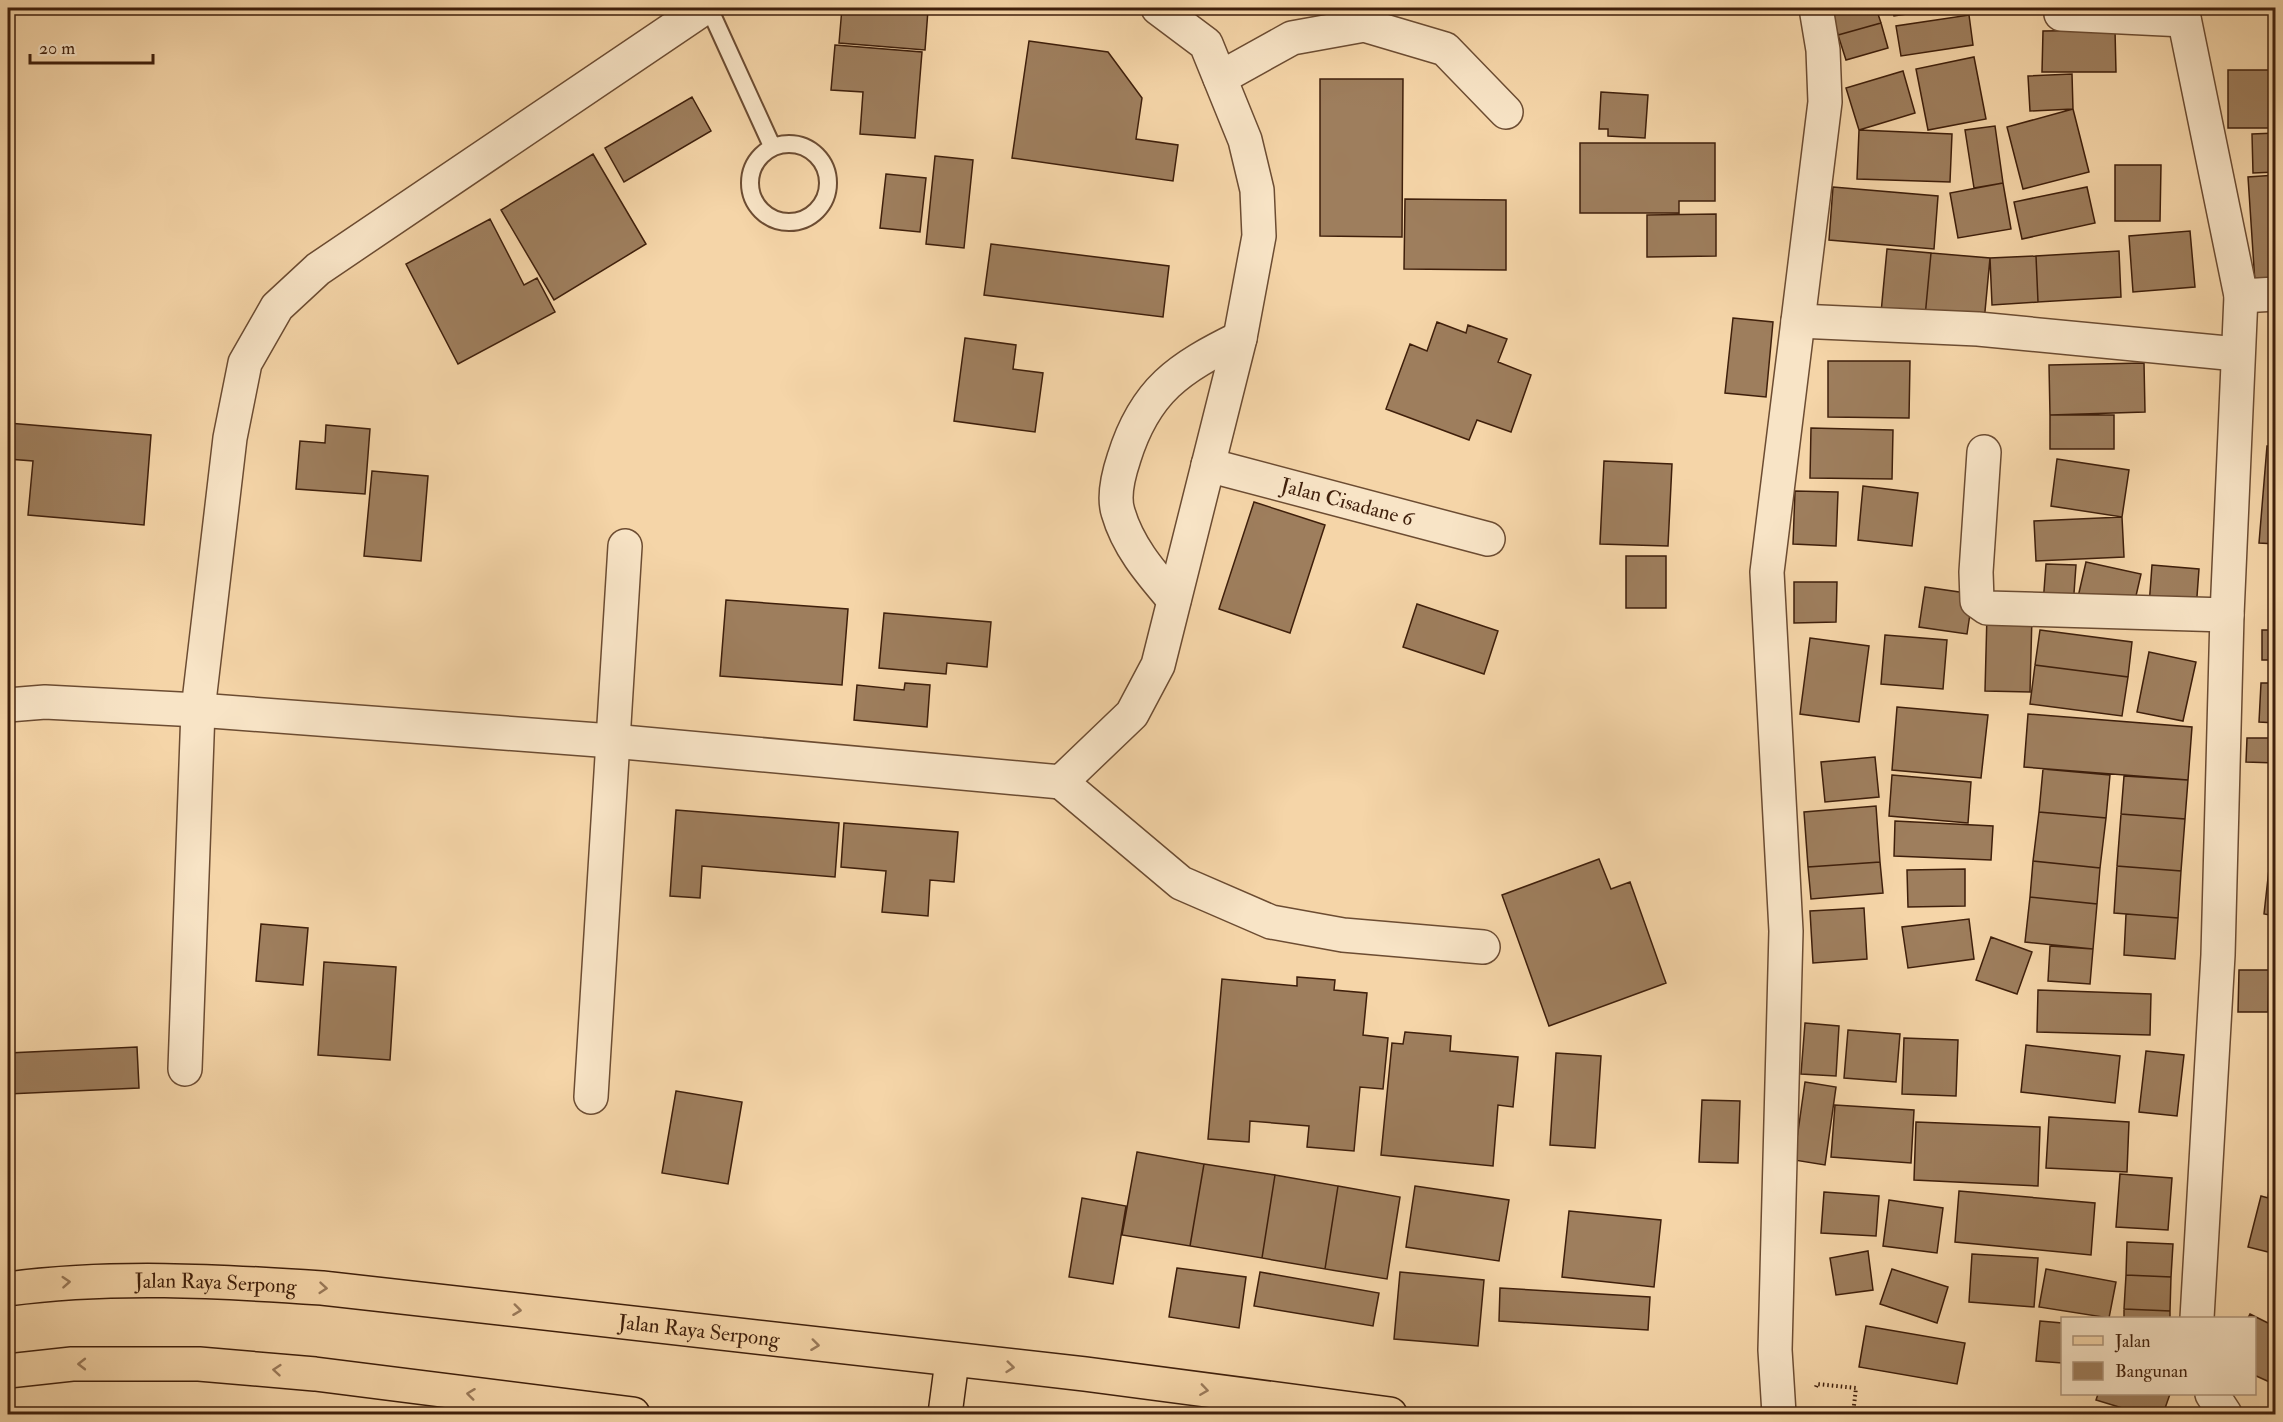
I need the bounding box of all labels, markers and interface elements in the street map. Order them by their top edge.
scale bar [30,27,153,65]
text: 20 m [39,37,75,60]
street label: Jalan Cisadane 6 [1277,471,1418,533]
street label: Jalan Raya Serpong [134,1267,298,1300]
one-way arrow [61,1276,70,1289]
one-way arrow [319,1281,328,1294]
one-way arrow [512,1304,522,1316]
street label: Jalan Raya Serpong [616,1308,782,1353]
legend [2061,1317,2256,1395]
text: Jalan [2114,1330,2151,1353]
one-way arrow [810,1338,820,1351]
one-way arrow [78,1358,87,1370]
one-way arrow [1006,1360,1015,1372]
text: Bangunan [2115,1360,2188,1383]
one-way arrow [273,1364,282,1377]
one-way arrow [1199,1383,1209,1395]
one-way arrow [466,1388,475,1400]

